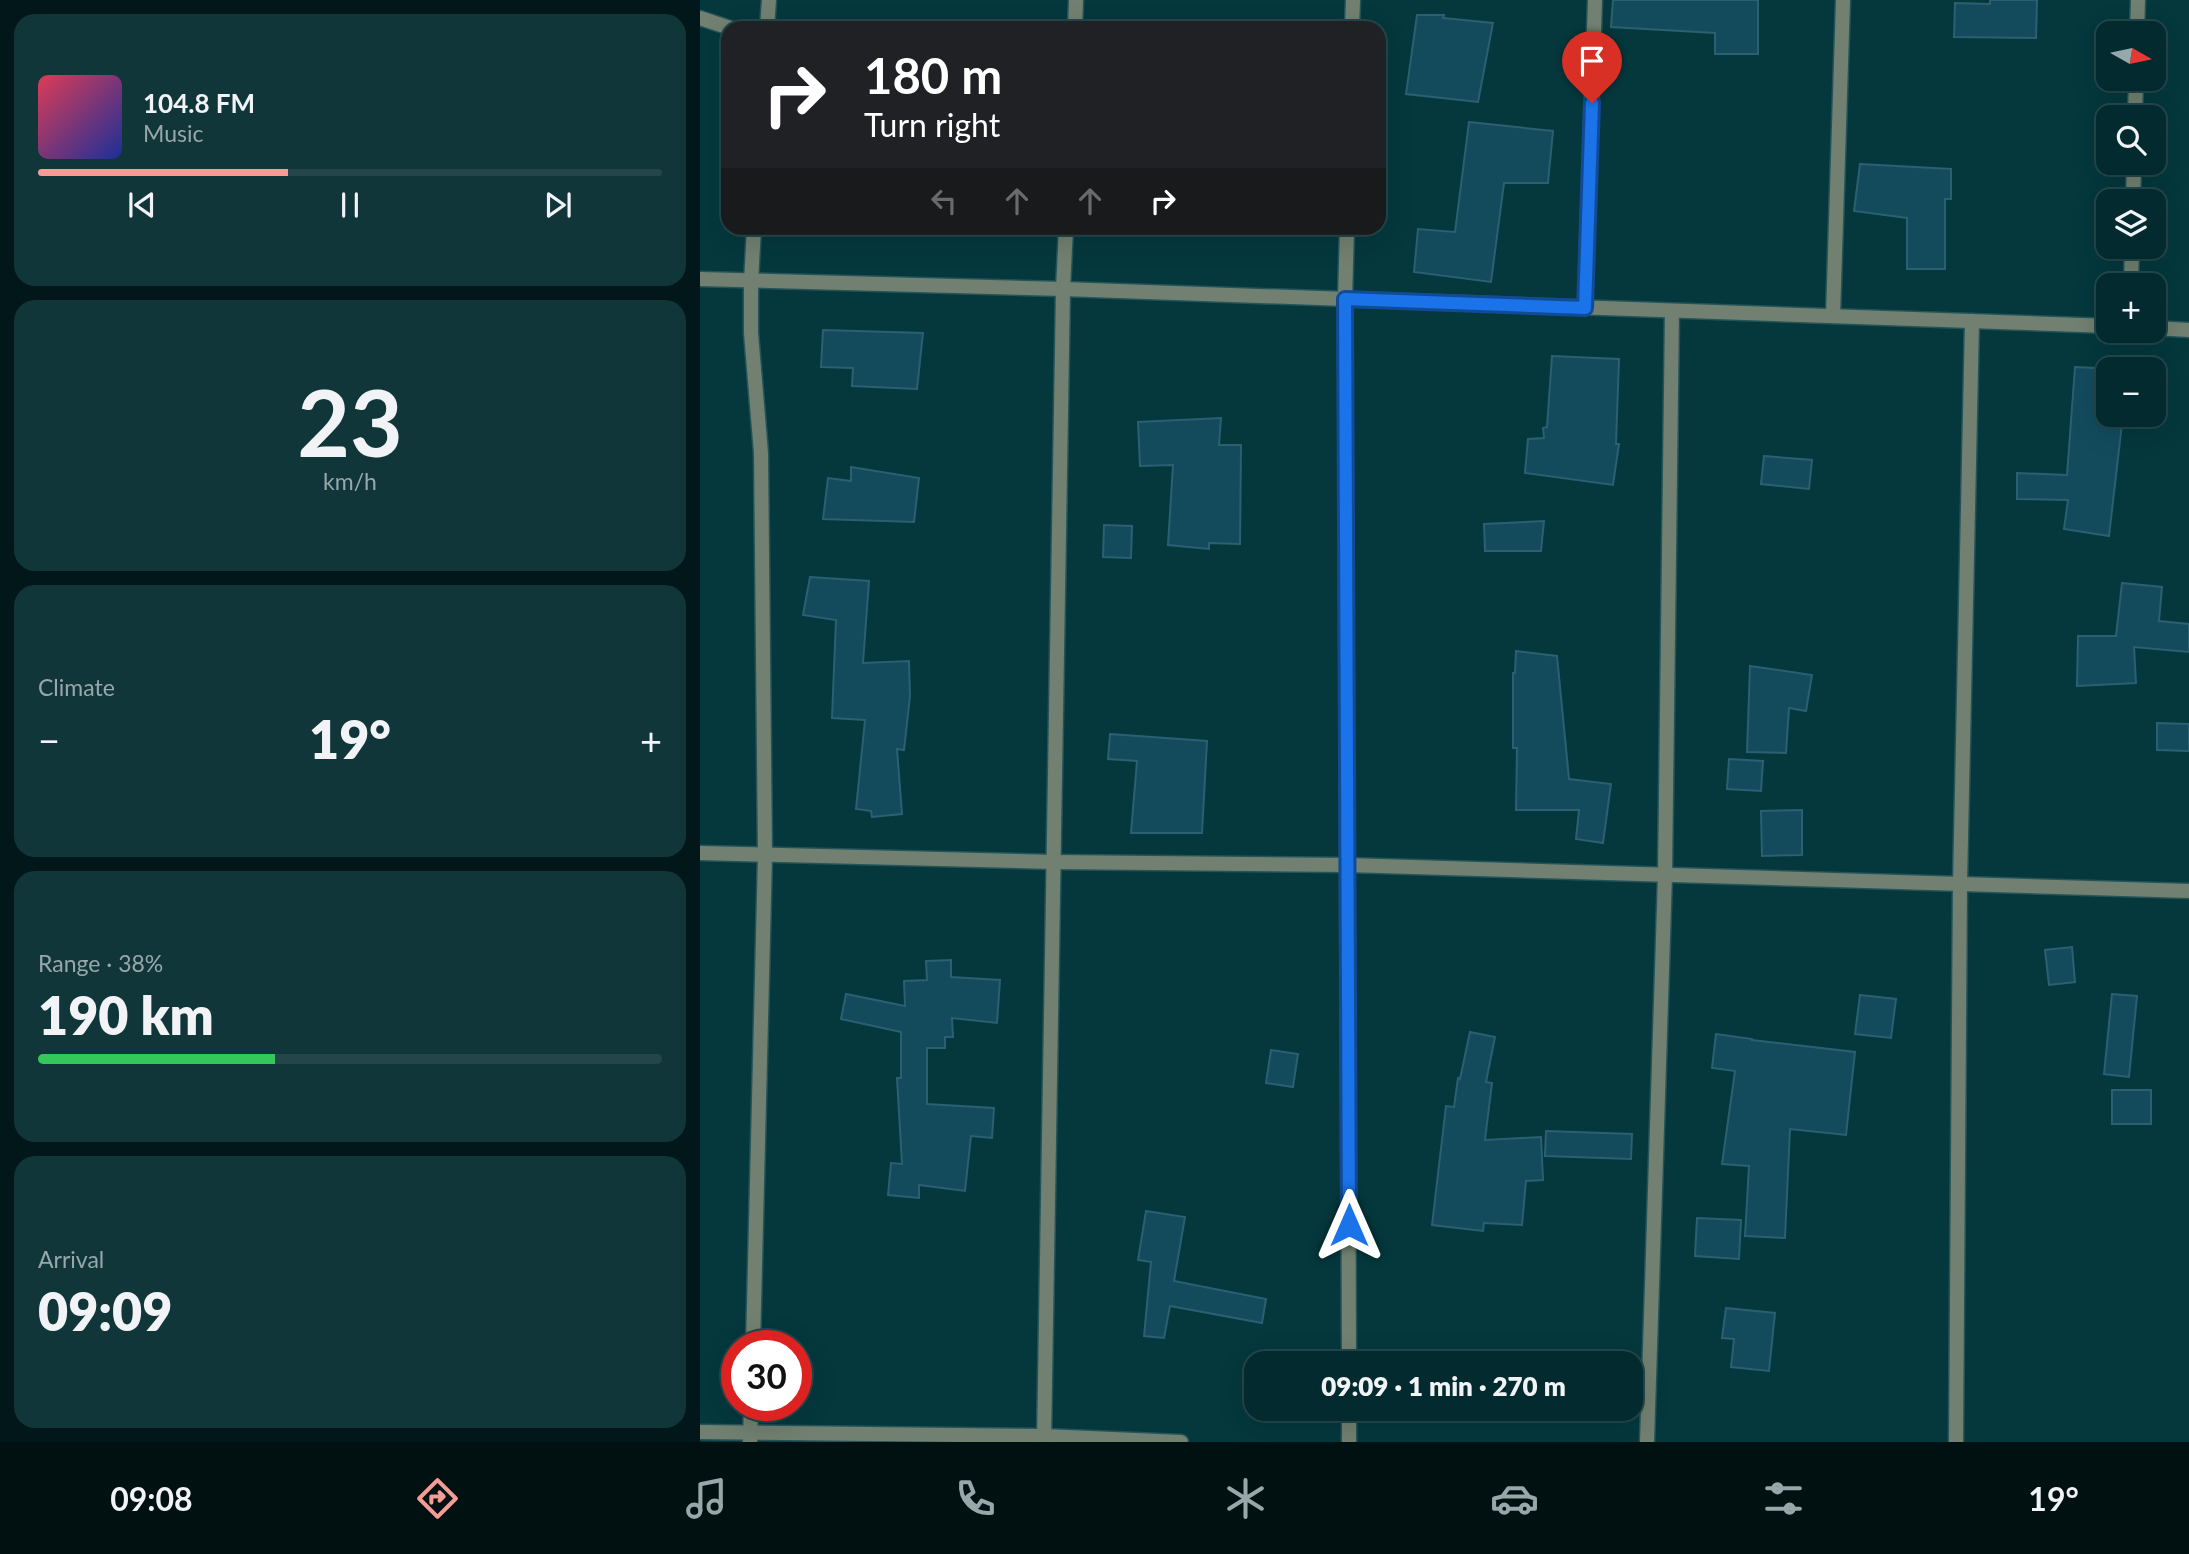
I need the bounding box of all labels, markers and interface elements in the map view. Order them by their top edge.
north arrow [2096,21,2166,91]
map controls [2096,21,2166,427]
pin [1562,31,1622,103]
icon: arrive [1573,42,1611,80]
text: 180 m [864,46,1002,104]
icon: right [749,49,840,140]
text: 104.8 FM [143,87,255,119]
text: Turn right [864,105,1000,144]
button: search [2096,105,2166,175]
text: Music [143,119,203,147]
icon: left [925,182,963,220]
icon: ahead [998,182,1036,220]
icon: ahead [1071,182,1109,220]
icon: right [1144,182,1182,220]
icon: previous [123,186,161,224]
icon: pause [331,186,369,224]
icon: next [539,186,577,224]
button: layers [2096,189,2166,259]
button: + [2096,273,2166,343]
button: − [2096,357,2166,427]
text: 23 [297,367,403,476]
text: km/h [323,467,377,495]
text: Climate [38,673,115,701]
text: 19° [309,708,391,770]
text: − [38,717,60,763]
text: + [640,717,662,763]
text: Range · 38% [38,949,163,977]
text: 190 km [38,984,214,1046]
position arrow [1312,1188,1386,1262]
text: Arrival [38,1245,104,1273]
text: 09:09 [38,1280,172,1342]
speed limit sign: 30 [721,1330,812,1421]
text: 09:09 · 1 min · 270 m [1321,1370,1566,1402]
icon: directions [413,1474,462,1523]
icon: music [682,1474,731,1523]
icon: phone [951,1474,1000,1523]
icon: climate [1221,1474,1270,1523]
icon: car [1490,1474,1539,1523]
icon: filters [1759,1474,1808,1523]
text: 09:08 [110,1479,193,1518]
text: 19° [2028,1479,2079,1518]

